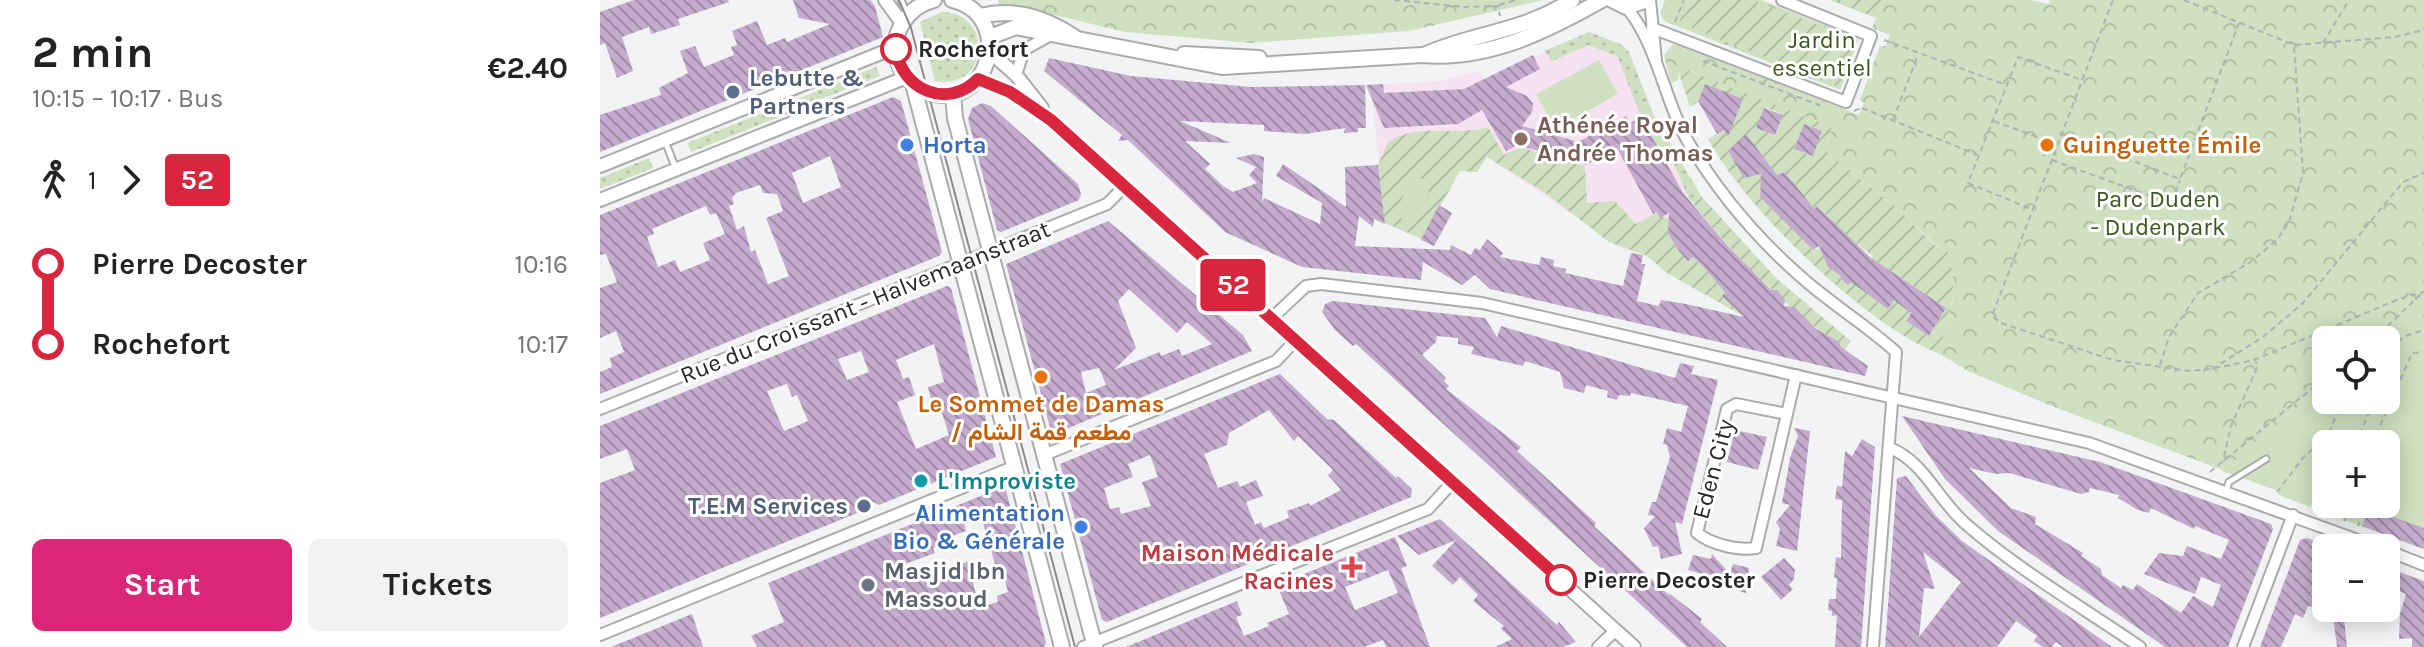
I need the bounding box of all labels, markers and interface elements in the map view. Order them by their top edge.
park label: Jardin essentiel [1772,26,1872,82]
text: 2 min [32,27,153,78]
marker: Rochefort [881,34,911,64]
place label: Rochefort [918,35,1029,63]
text: €2.40 [488,50,568,86]
place label: Lebutte & Partners [749,64,864,120]
text: 10:15 – 10:17 · Bus [32,83,223,114]
marker: Lebutte & Partners [724,83,742,101]
place label: Athénée Royal Andrée Thomas [1537,111,1713,167]
place label: Guinguette Émile [2063,129,2261,159]
marker: Athénée Royal Andrée Thomas [1512,130,1530,148]
place label: Horta [923,131,986,159]
marker: Horta [898,136,916,154]
marker: Guinguette Émile [2038,136,2056,154]
icon: walk [32,158,76,202]
icon: forward [109,158,153,202]
text: 52 [181,163,214,196]
text: 1 [88,165,97,196]
park label: Parc Duden - Dudenpark [2091,185,2225,241]
street label: Rue du Croissant - Halvemaanstraat [676,215,1054,389]
text: Pierre Decoster [92,246,307,282]
text: 10:16 [515,249,568,280]
line badge: 52 [1197,259,1269,311]
text: 52 [1216,268,1250,301]
text: Rochefort [92,326,230,362]
map controls [2312,326,2400,622]
button: locate [2312,326,2400,414]
text: 10:17 [517,329,568,360]
marker: Le Sommet de Damas / مطعم قمة الشام [1032,368,1050,386]
place label: Le Sommet de Damas / مطعم قمة الشام [918,390,1164,448]
street label: Eden City [1686,416,1740,522]
button: + [2312,430,2400,518]
place label: L'Improviste [937,467,1076,495]
marker: L'Improviste [912,472,930,490]
place label: T.E.M Services [688,492,848,520]
marker: T.E.M Services [855,497,873,515]
place label: Alimentation Bio & Générale [893,499,1065,555]
marker: Alimentation Bio & Générale [1072,518,1090,536]
button: − [2312,534,2400,622]
button: Start [32,539,292,631]
button: Tickets [308,539,568,631]
place label: Maison Médicale Racines [1141,539,1334,595]
marker: Maison Médicale Racines [1341,556,1363,578]
place label: Masjid Ibn Massoud [884,557,1005,613]
marker: Pierre Decoster [1546,565,1576,595]
place label: Pierre Decoster [1583,566,1755,594]
marker: Masjid Ibn Massoud [859,576,877,594]

